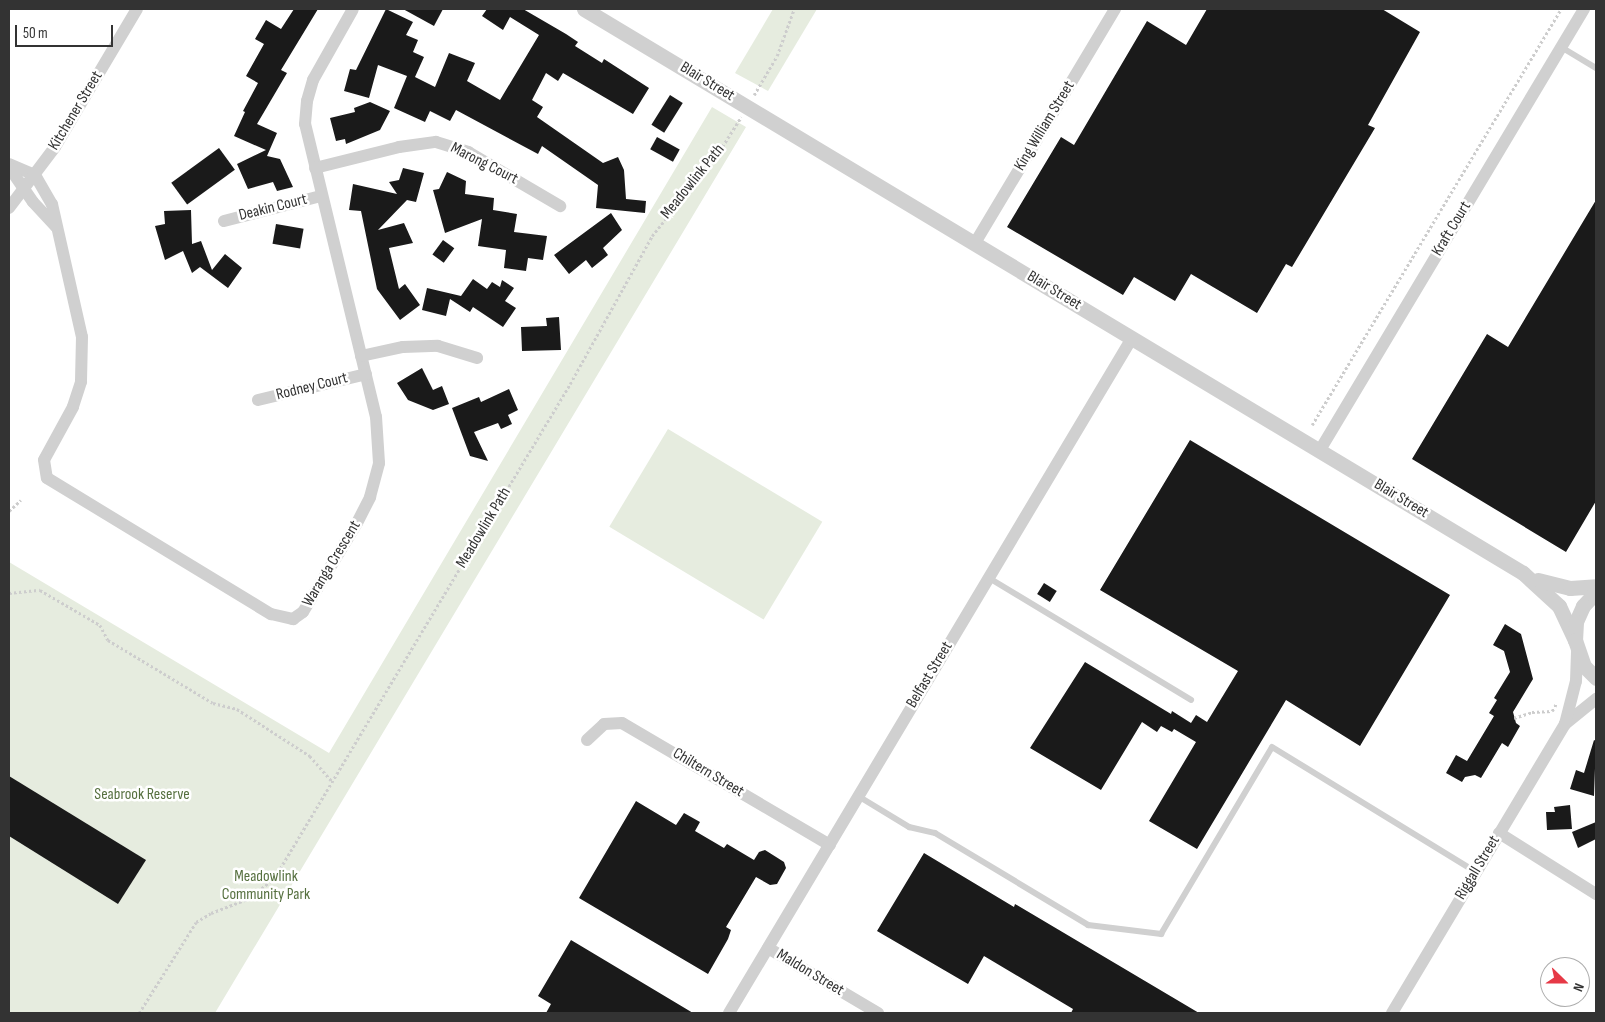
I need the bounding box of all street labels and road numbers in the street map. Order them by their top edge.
street label: Blair Street [676,58,738,106]
street label: Kitchener Street [45,68,107,154]
street label: King William Street [1011,78,1079,174]
street label: Marong Court [447,139,521,189]
street label: Meadowlink Path [657,141,729,223]
street label: Deakin Court [237,190,309,226]
street label: Kraft Court [1428,198,1476,260]
street label: Blair Street [1023,267,1085,315]
street label: Rodney Court [274,369,350,405]
street label: Blair Street [1370,475,1432,523]
street label: Meadowlink Path [452,484,516,572]
street label: Waranga Crescent [299,517,365,611]
street label: Belfast Street [903,638,957,712]
street label: Chiltern Street [669,744,747,802]
street label: Riggall Street [1451,832,1505,904]
street label: Maldon Street [773,945,847,1001]

